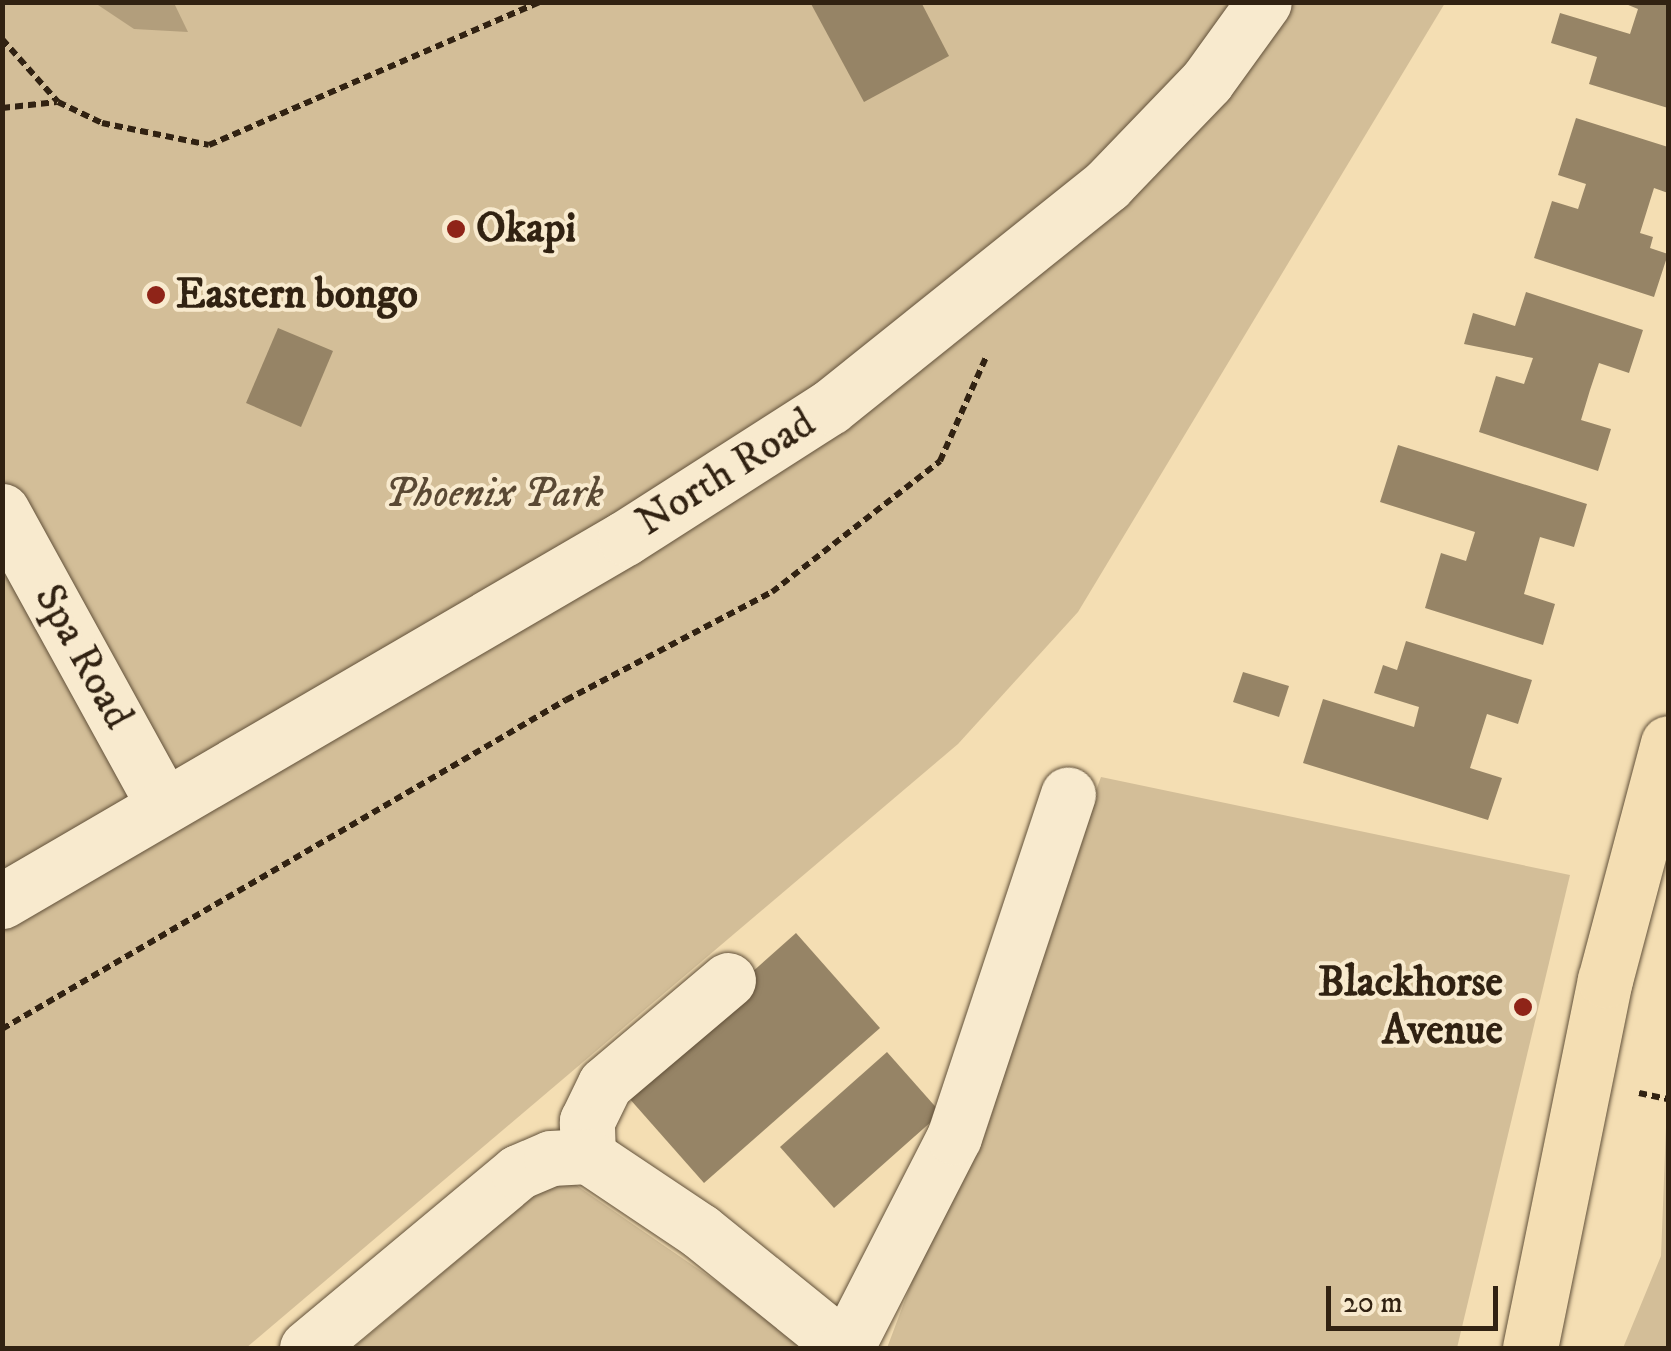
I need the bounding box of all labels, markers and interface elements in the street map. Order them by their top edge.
place label: Okapi [476,204,576,254]
marker: Okapi [445,218,467,240]
place label: Eastern bongo [176,270,418,320]
marker: Eastern bongo [145,284,167,306]
street label: North Road [627,398,825,548]
park label: Phoenix Park [384,469,604,519]
street label: Spa Road [23,576,143,738]
place label: Blackhorse Avenue [1318,958,1503,1056]
marker: Blackhorse Avenue [1512,996,1534,1018]
scale bar [1331,1266,1504,1328]
text: 20 m [1343,1285,1403,1322]

